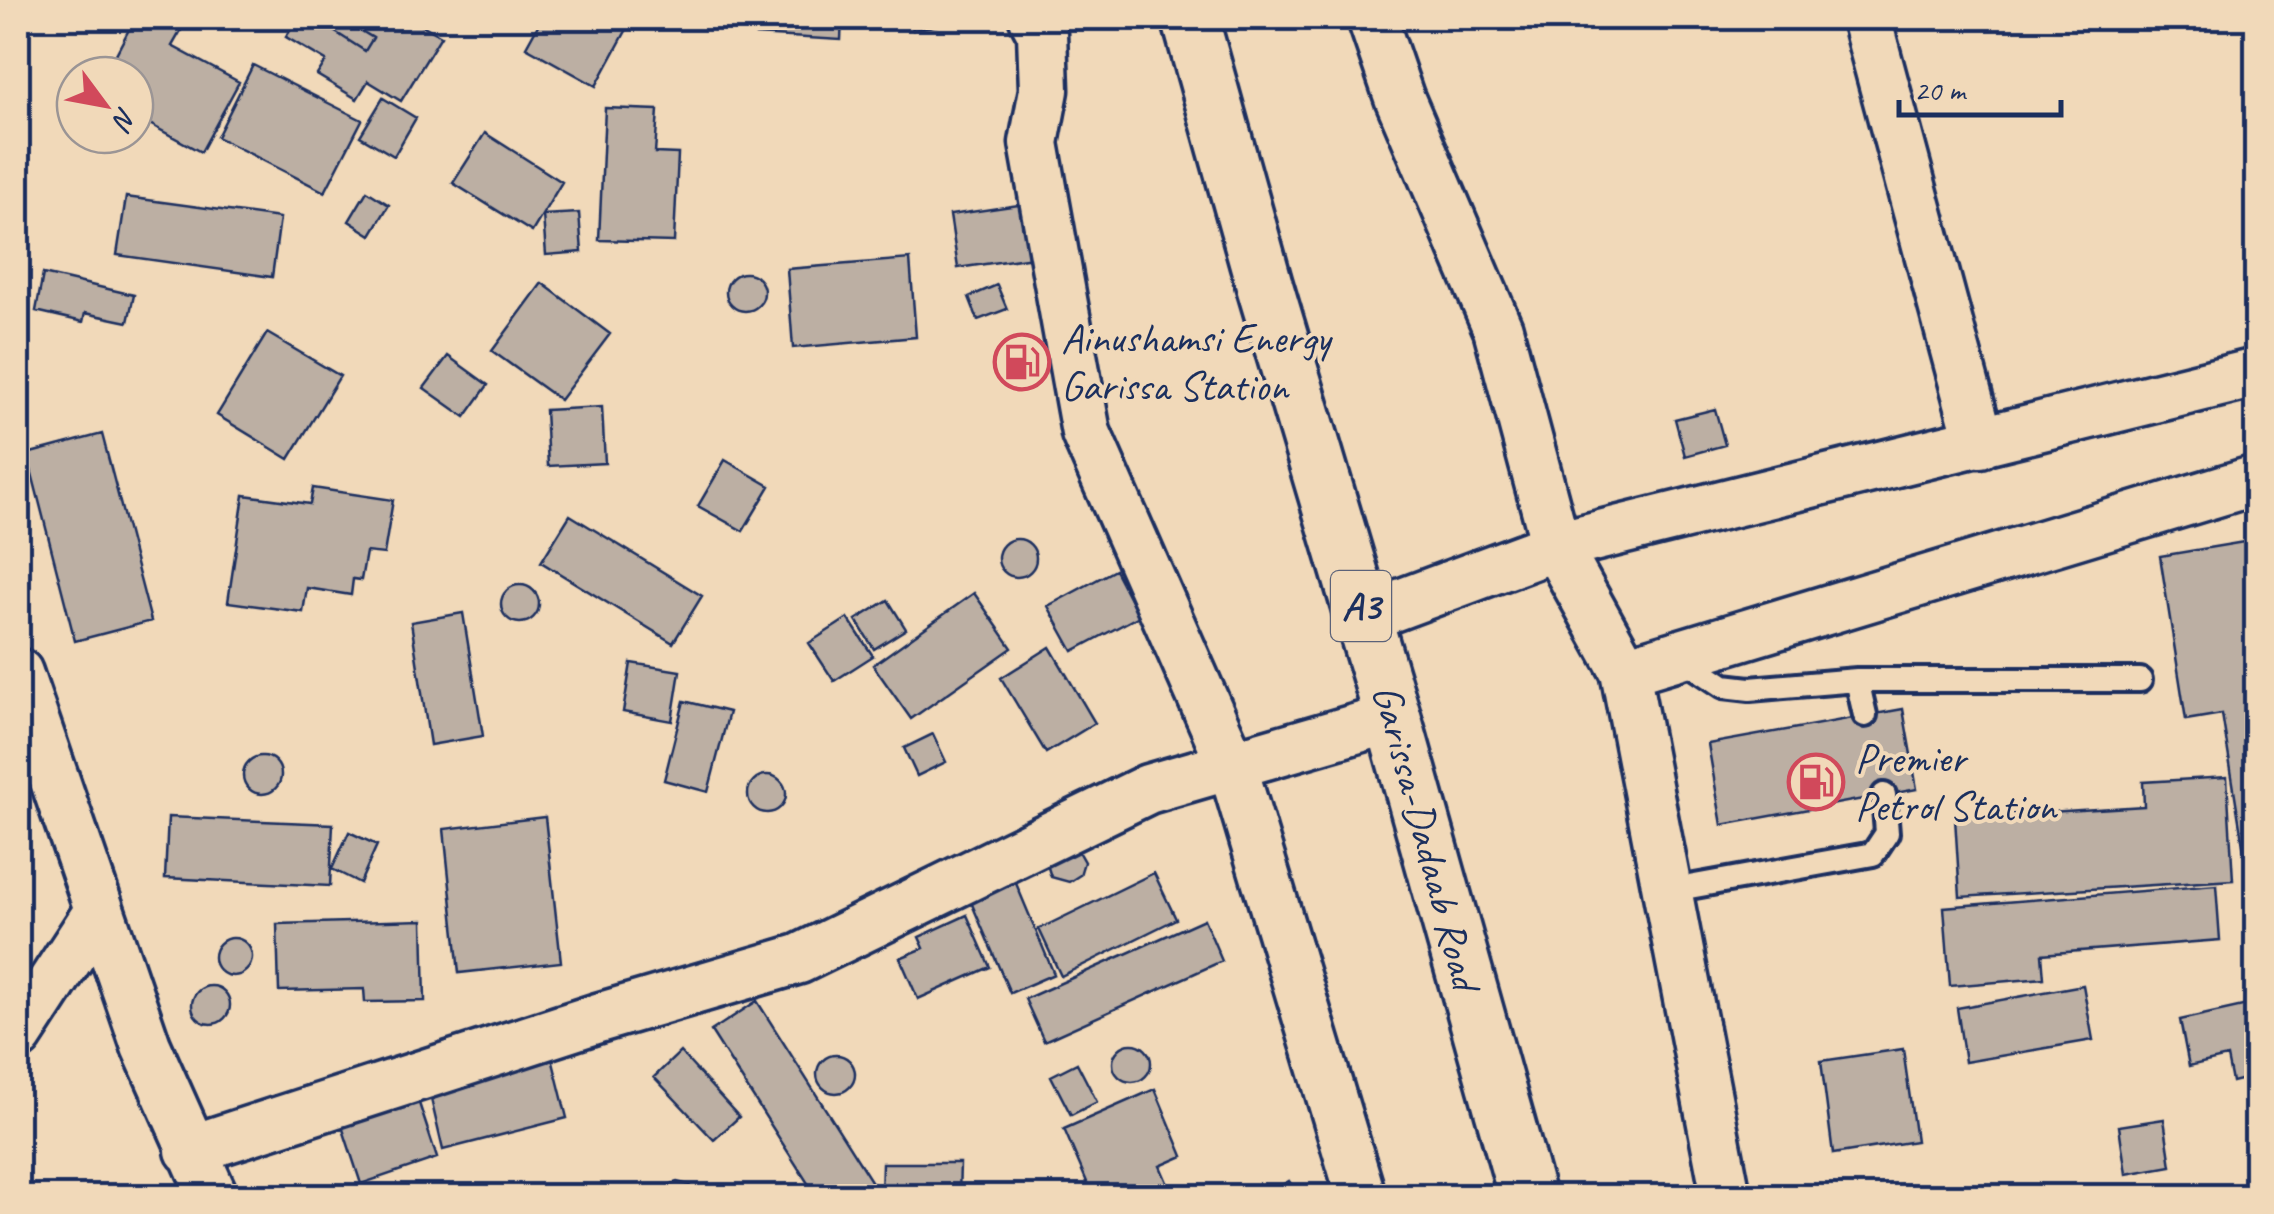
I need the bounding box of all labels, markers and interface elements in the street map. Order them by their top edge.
north arrow [55,55,155,155]
scale bar [1899,55,2062,117]
text: 20 m [1914,71,1967,109]
text: N [104,101,145,139]
place label: Ainushamsi Energy Garissa Station [1061,312,1334,413]
fuel station icon: Ainushamsi Energy Garissa Station [992,332,1052,392]
road number: A3 [1331,571,1391,641]
street label: Garissa-Dadaab Road [1360,679,1494,1000]
place label: Premier Petrol Station [1855,732,2058,833]
fuel station icon: Premier Petrol Station [1786,752,1846,812]

